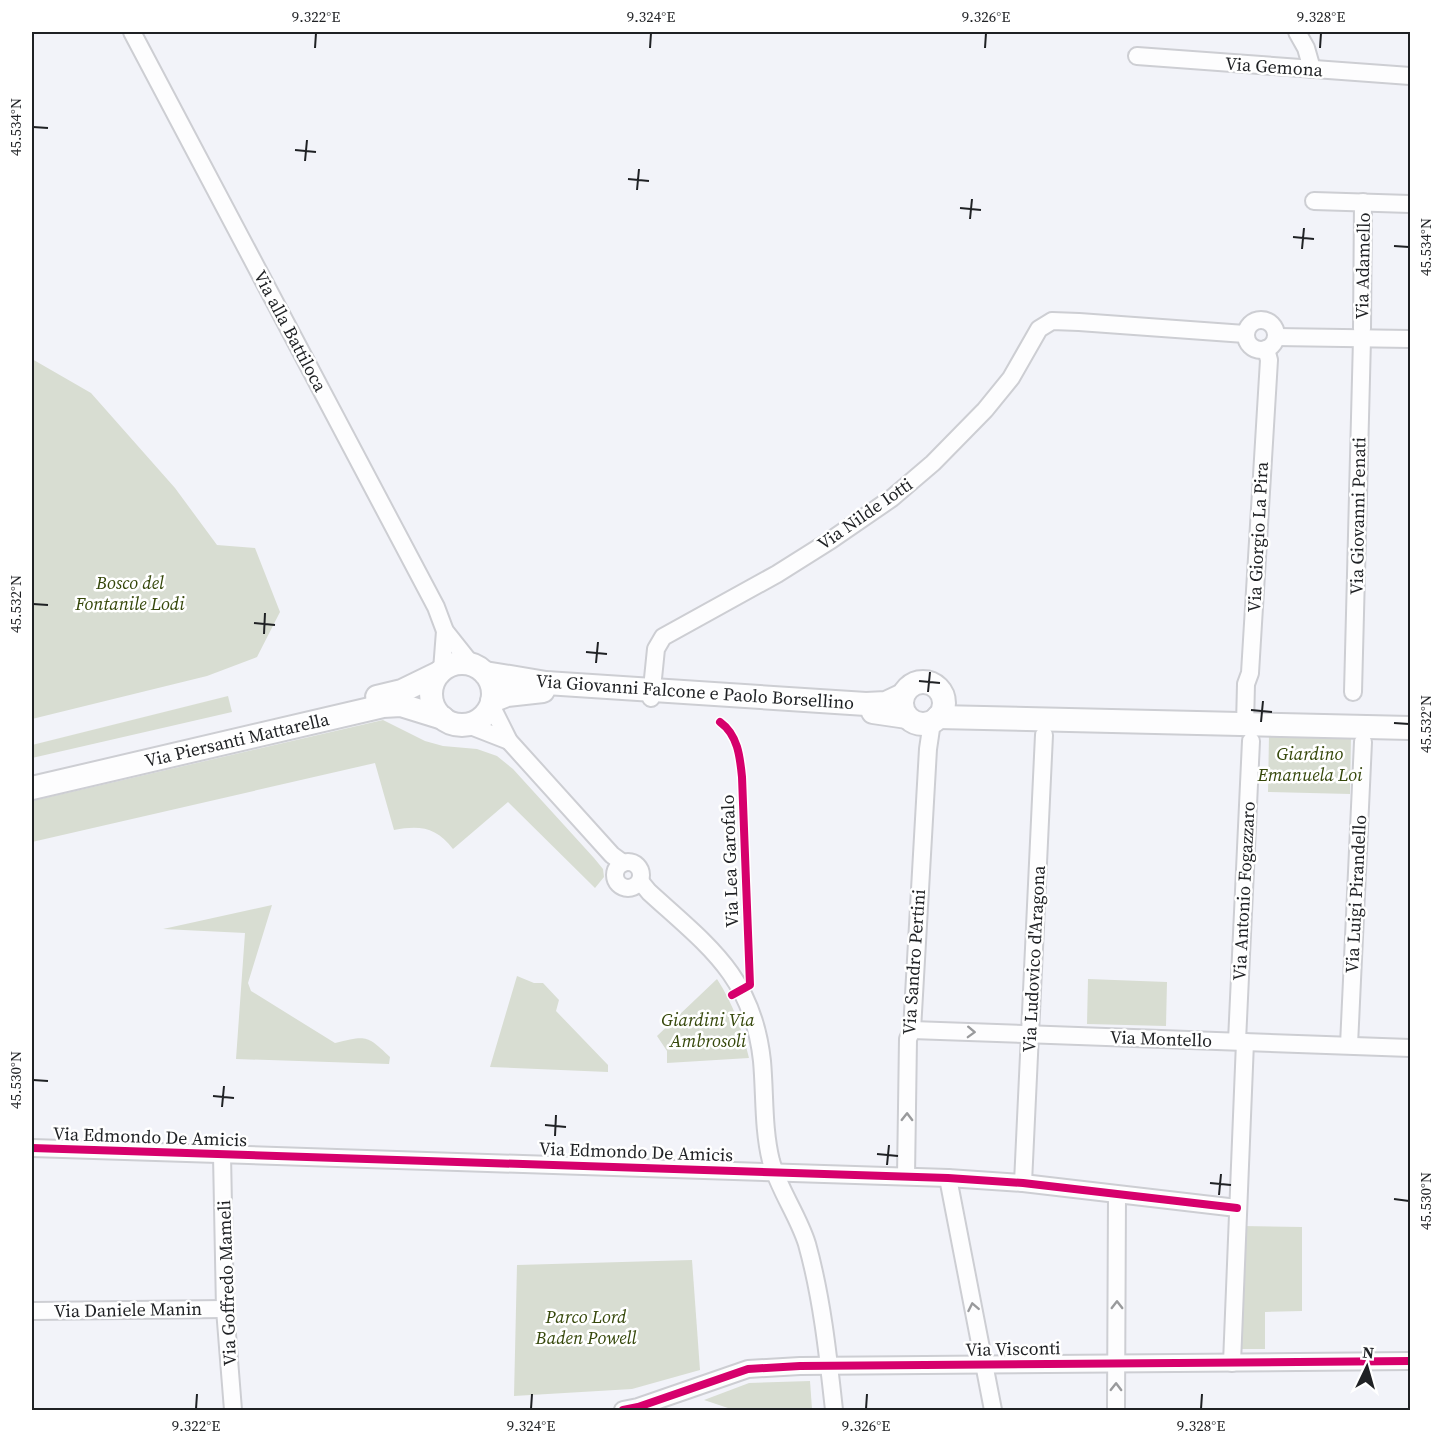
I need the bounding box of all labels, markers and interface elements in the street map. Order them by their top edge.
text: 9.322°E [292,6,340,27]
text: 9.324°E [627,6,675,27]
text: 9.326°E [962,6,1010,27]
text: 9.328°E [1297,6,1345,27]
street label: Via Gemona [1224,51,1325,82]
text: 45.534°N [5,98,26,156]
street label: Via Adamello [1349,212,1376,320]
text: 45.534°N [1415,218,1436,276]
street label: Via alla Battiloca [248,266,333,397]
street label: Via Giovanni Penati [1344,437,1371,595]
street label: Via Giorgio La Pira [1241,460,1274,613]
street label: Via Nilde Iotti [812,471,917,556]
park label: Bosco del Fontanile Lodi [74,570,185,616]
text: 45.532°N [5,575,26,633]
street label: Via Giovanni Falcone e Paolo Borsellino [535,668,855,715]
text: 45.532°N [1415,695,1436,753]
street label: Via Piersanti Mattarella [142,706,332,773]
park label: Giardino Emanuela Loi [1256,741,1363,787]
street label: Via Lea Garofalo [715,794,744,928]
street label: Via Antonio Fogazzaro [1226,801,1261,981]
street label: Via Luigi Pirandello [1339,814,1372,974]
street label: Via Ludovico d'Aragona [1016,864,1051,1053]
street label: Via Sandro Pertini [896,888,931,1036]
park label: Giardini Via Ambrosoli [661,1007,755,1053]
street label: Via Montello [1109,1024,1213,1053]
one-way arrow [966,1026,975,1038]
text: 45.530°N [5,1051,26,1109]
one-way arrow [901,1113,913,1122]
street label: Via Edmondo De Amicis [52,1121,248,1152]
street label: Via Edmondo De Amicis [538,1136,734,1167]
text: 45.530°N [1415,1172,1436,1230]
street label: Via Goffredo Mameli [211,1200,242,1366]
street label: Via Daniele Manin [54,1296,202,1323]
one-way arrow [1111,1301,1123,1310]
one-way arrow [967,1303,980,1313]
park label: Parco Lord Baden Powell [535,1304,636,1350]
street label: Via Visconti [965,1335,1061,1362]
north arrow [1337,1337,1397,1397]
text: N [1362,1341,1375,1364]
one-way arrow [1110,1383,1122,1392]
text: 9.322°E [172,1415,220,1436]
text: 9.324°E [507,1415,555,1436]
text: 9.326°E [842,1415,890,1436]
text: 9.328°E [1177,1415,1225,1436]

